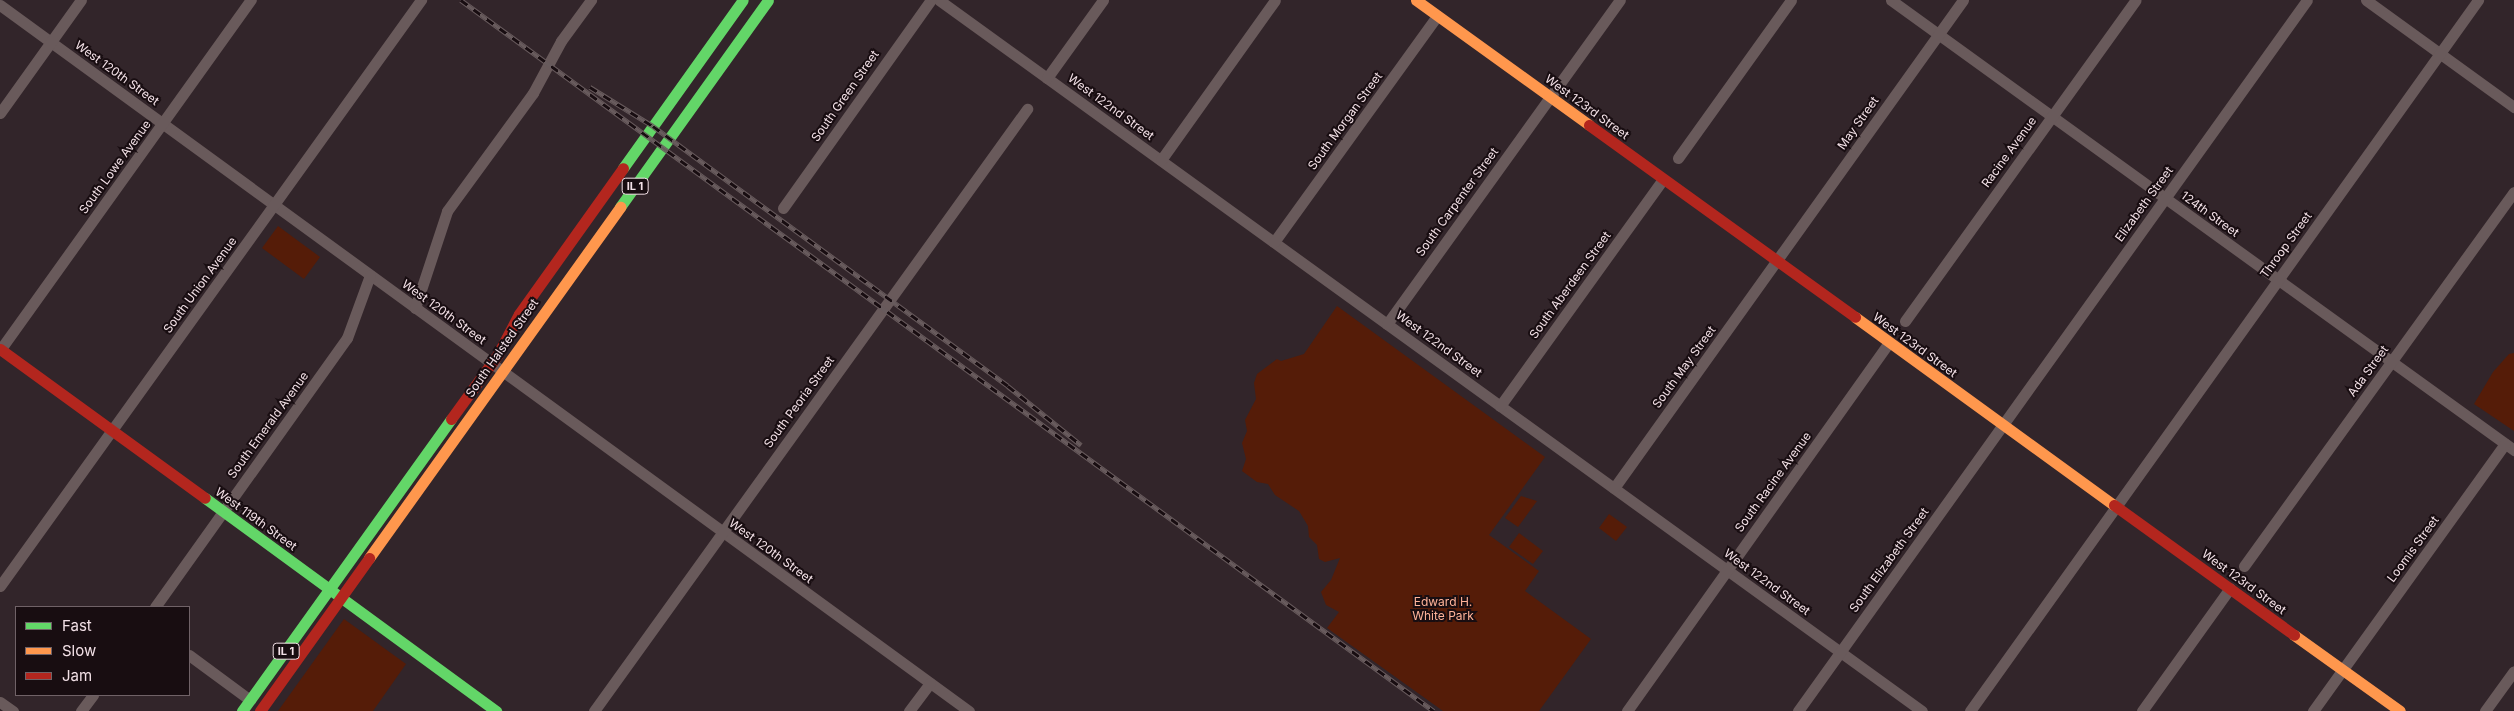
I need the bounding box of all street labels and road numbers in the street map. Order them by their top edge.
street label: West 120th Street [72,38,162,108]
street label: South Green Street [808,48,882,144]
street label: South Morgan Street [1305,69,1385,173]
street label: West 122nd Street [1065,71,1157,143]
street label: West 123rd Street [1542,72,1632,142]
street label: May Street [1834,94,1882,152]
street label: Racine Avenue [1979,114,2039,190]
street label: South Lowe Avenue [76,117,154,217]
street label: South Carpenter Street [1413,145,1501,259]
street label: Elizabeth Street [2112,164,2176,244]
road number: IL 1 [621,178,649,195]
street label: 124th Street [2178,188,2242,240]
street label: Throop Street [2257,209,2315,281]
street label: South Aberdeen Street [1526,229,1614,341]
street label: South Union Avenue [160,234,240,336]
street label: West 120th Street [399,277,489,347]
street label: South Halsted Street [463,296,541,400]
street label: West 122nd Street [1393,308,1485,380]
street label: West 123rd Street [1870,310,1960,380]
street label: South May Street [1649,323,1719,411]
street label: Ada Street [2345,343,2391,399]
street label: South Peoria Street [761,353,837,451]
street label: South Emerald Avenue [225,369,311,481]
street label: South Racine Avenue [1732,429,1814,535]
street label: West 119th Street [212,485,300,553]
street label: South Elizabeth Street [1846,505,1932,615]
street label: Loomis Street [2384,513,2442,585]
street label: West 120th Street [726,516,816,586]
street label: West 122nd Street [1721,546,1813,618]
street label: West 123rd Street [2199,547,2289,617]
road number: IL 1 [272,642,300,659]

